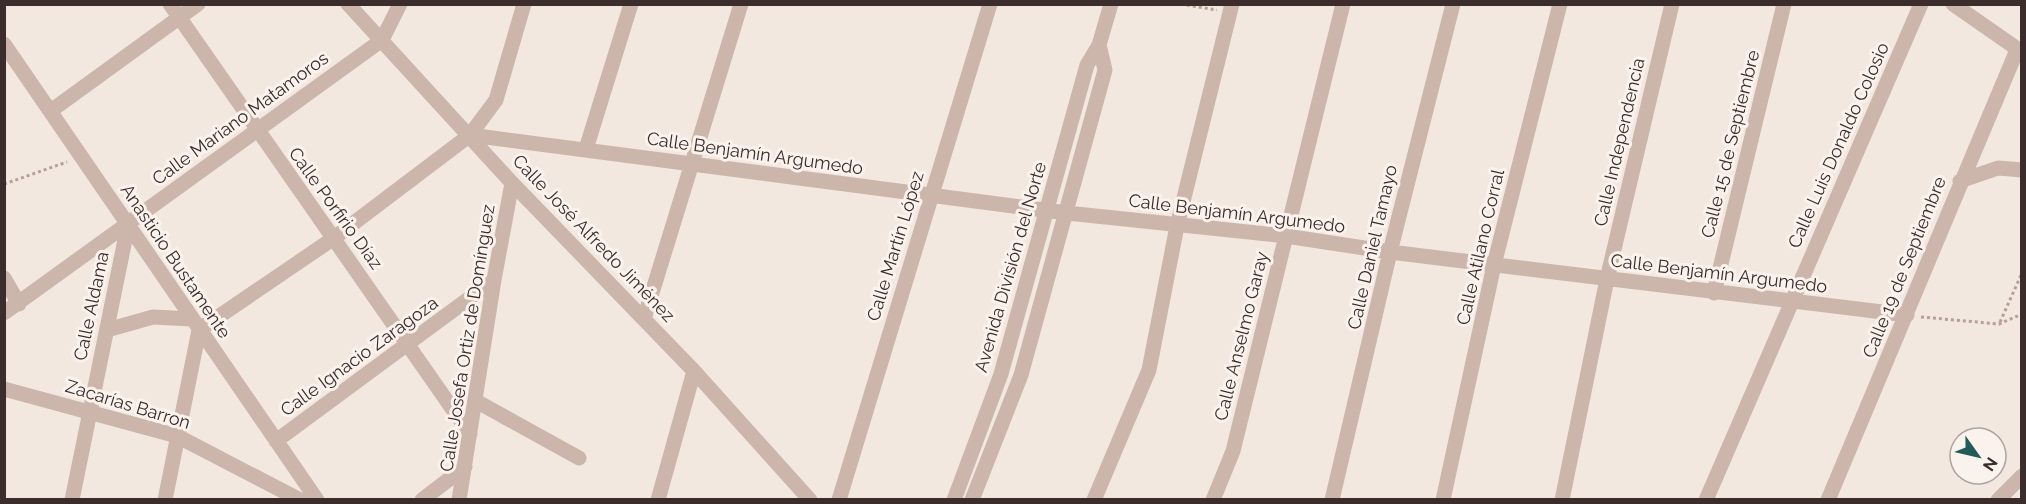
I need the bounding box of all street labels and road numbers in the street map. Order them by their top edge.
street label: Calle Luis Donaldo Colosio [1783,39,1893,251]
street label: Calle Mariano Matamoros [148,47,332,189]
street label: Calle 15 de Septiembre [1696,48,1764,240]
street label: Calle Independencia [1589,56,1649,228]
street label: Calle Benjamín Argumedo [646,127,865,179]
street label: Calle Porfirio Díaz [285,143,387,273]
street label: Calle José Alfredo Jiménez [509,150,680,326]
street label: Avenida División del Norte [970,159,1050,375]
street label: Calle Daniel Tamayo [1343,162,1401,331]
street label: Calle Atilano Corral [1452,167,1508,327]
street label: Calle Martín López [862,168,928,323]
street label: Calle 19 de Septiembre [1858,173,1950,361]
street label: Anasticio Bustamente [117,180,236,342]
street label: Calle Benjamín Argumedo [1127,189,1347,237]
street label: Calle Josefa Ortiz de Domínguez [435,203,499,473]
street label: Calle Anselmo Garay [1210,249,1272,423]
street label: Calle Benjamín Argumedo [1609,249,1829,297]
street label: Calle Aldama [69,250,113,362]
street label: Calle Ignacio Zaragoza [276,292,442,420]
street label: Zacarías Barron [63,375,193,433]

